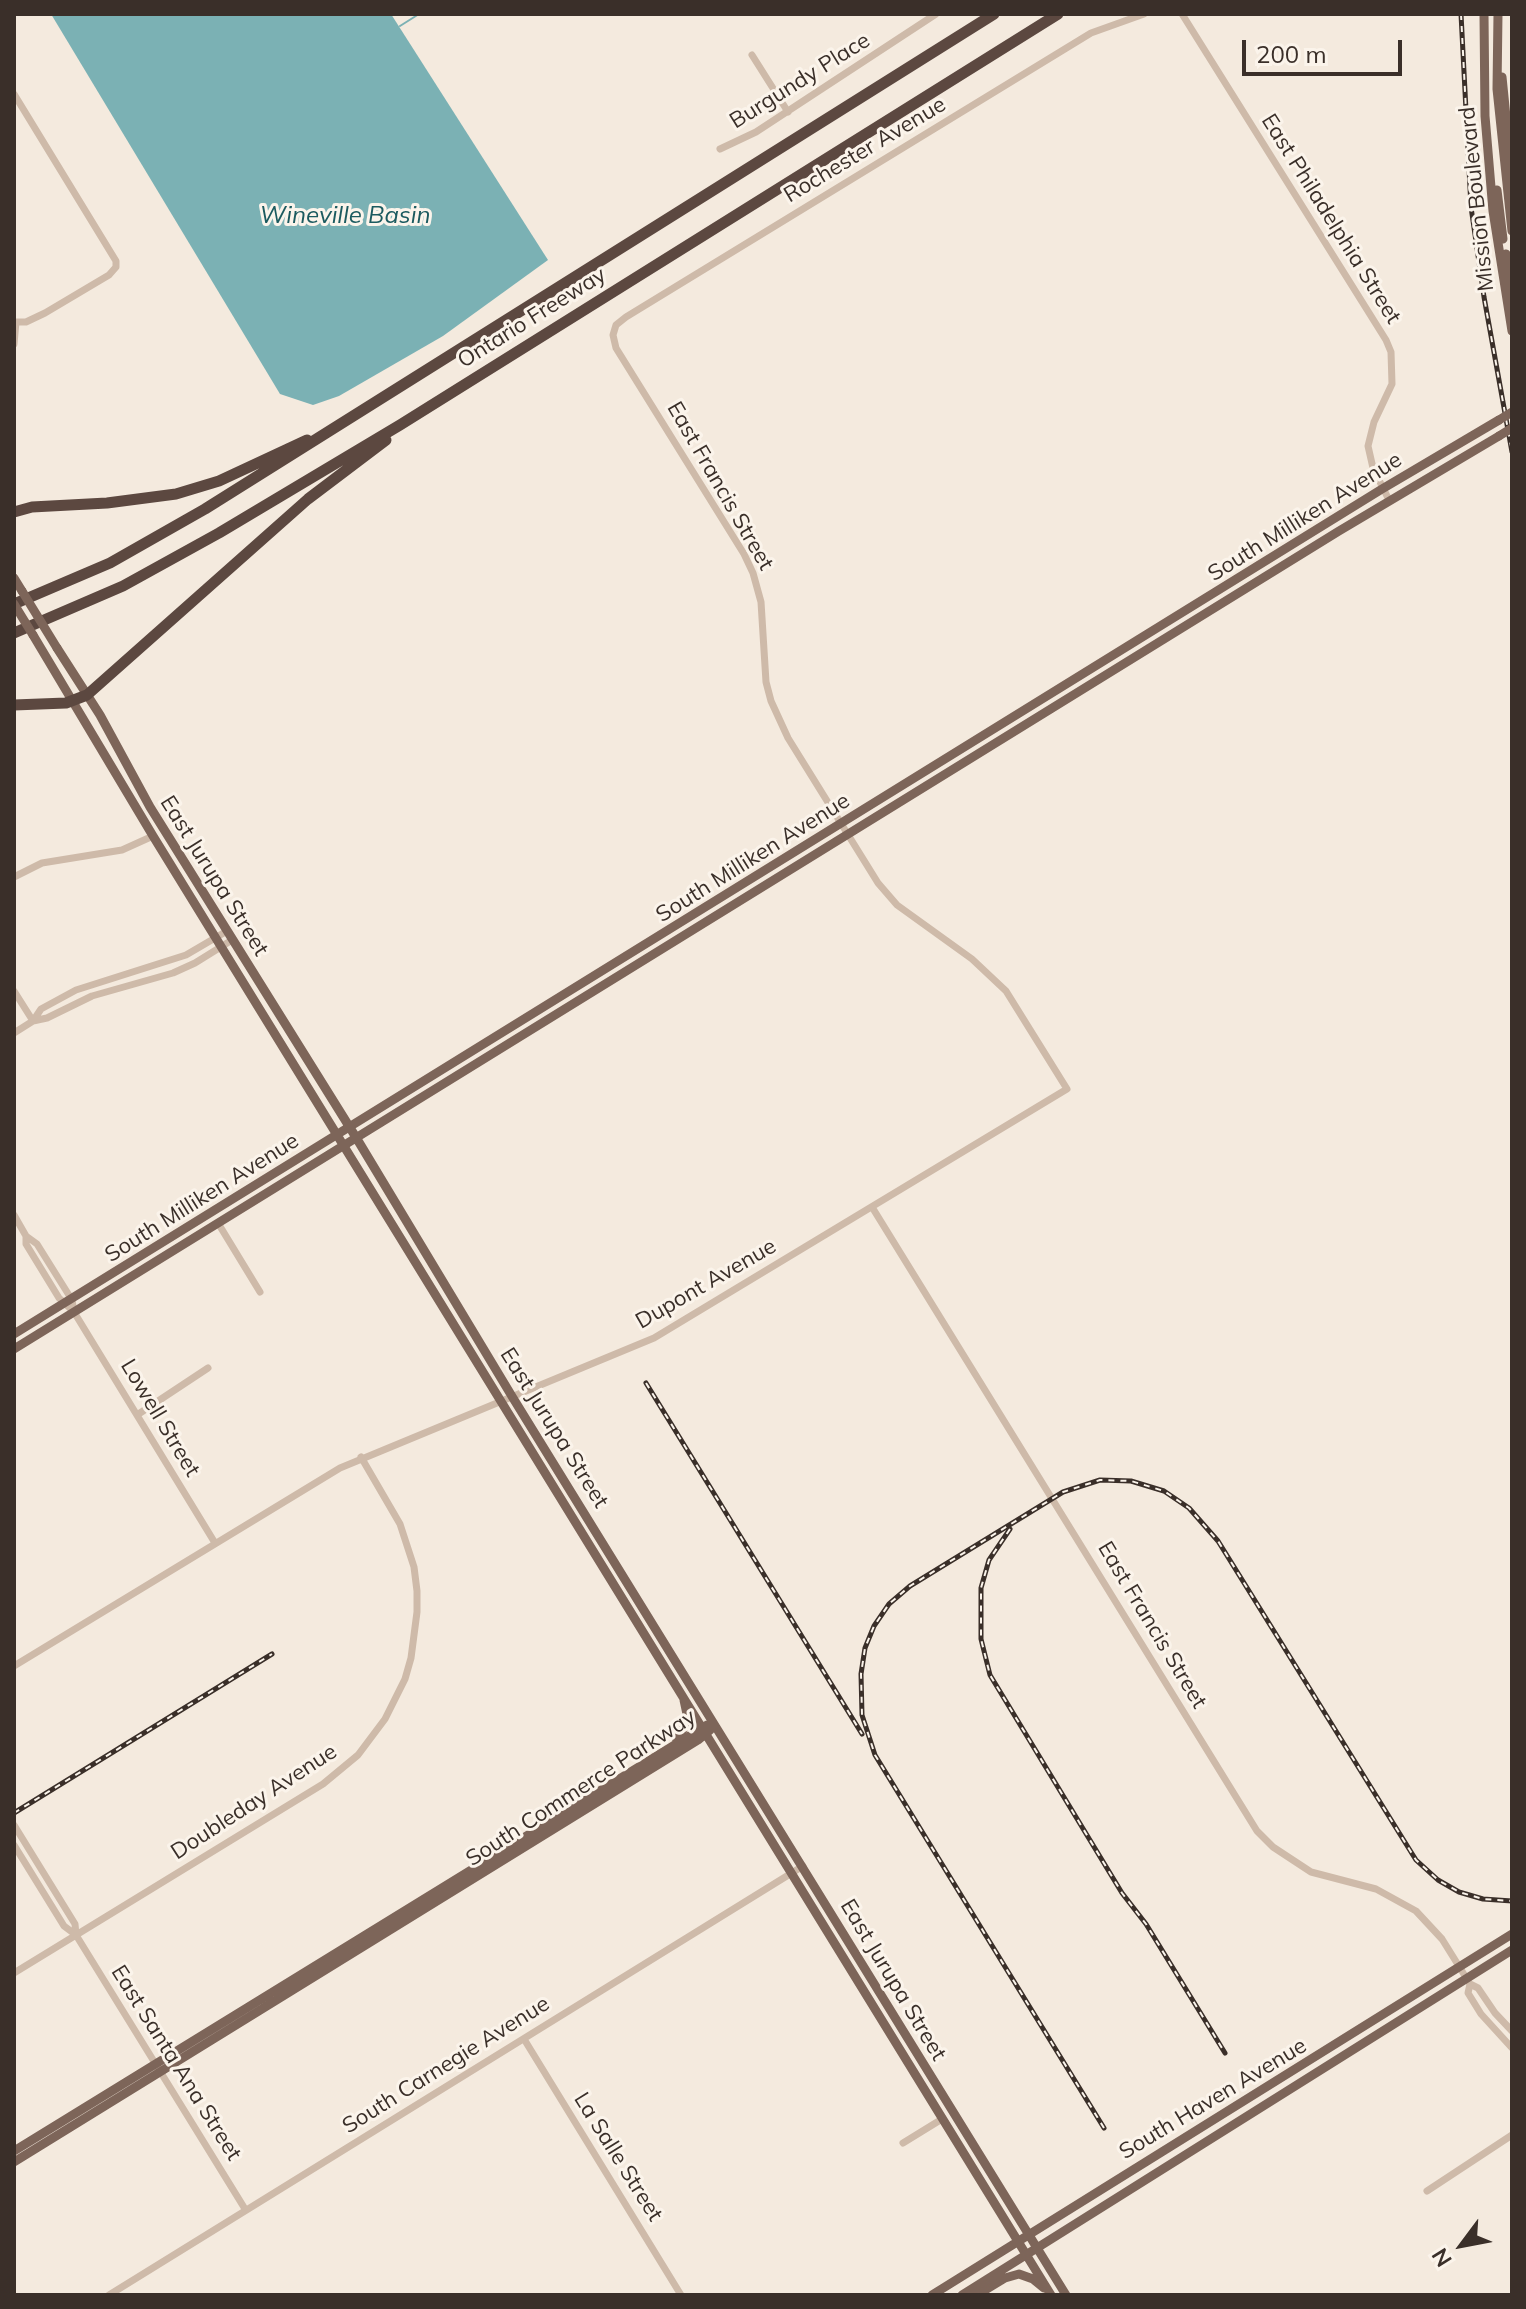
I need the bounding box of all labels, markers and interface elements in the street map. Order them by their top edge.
scale bar [1246,24,1406,74]
street label: Burgundy Place [725,27,875,135]
text: 200 m [1256,39,1327,69]
street label: Rochester Avenue [779,91,951,209]
street label: Mission Boulevard [1454,105,1500,293]
street label: East Philadelphia Street [1256,109,1406,329]
water label: Wineville Basin [260,202,430,230]
street label: Ontario Freeway [453,262,611,374]
street label: East Francis Street [661,397,779,575]
street label: South Milliken Avenue [1203,447,1407,587]
street label: South Milliken Avenue [651,788,855,928]
street label: East Jurupa Street [154,791,274,961]
street label: South Milliken Avenue [100,1128,304,1268]
street label: Dupont Avenue [631,1233,781,1335]
street label: East Jurupa Street [494,1343,614,1513]
street label: Lowell Street [115,1355,205,1481]
street label: East Francis Street [1092,1537,1212,1713]
street label: South Commerce Parkway [461,1704,701,1872]
street label: Doubleday Avenue [166,1739,342,1865]
street label: East Jurupa Street [834,1894,952,2066]
street label: East Santa Ana Street [105,1960,247,2166]
street label: South Carnegie Avenue [338,1991,554,2139]
street label: South Haven Avenue [1114,2033,1312,2165]
street label: La Salle Street [568,2088,668,2226]
north arrow [1422,2205,1502,2285]
text: N [1425,2243,1458,2272]

